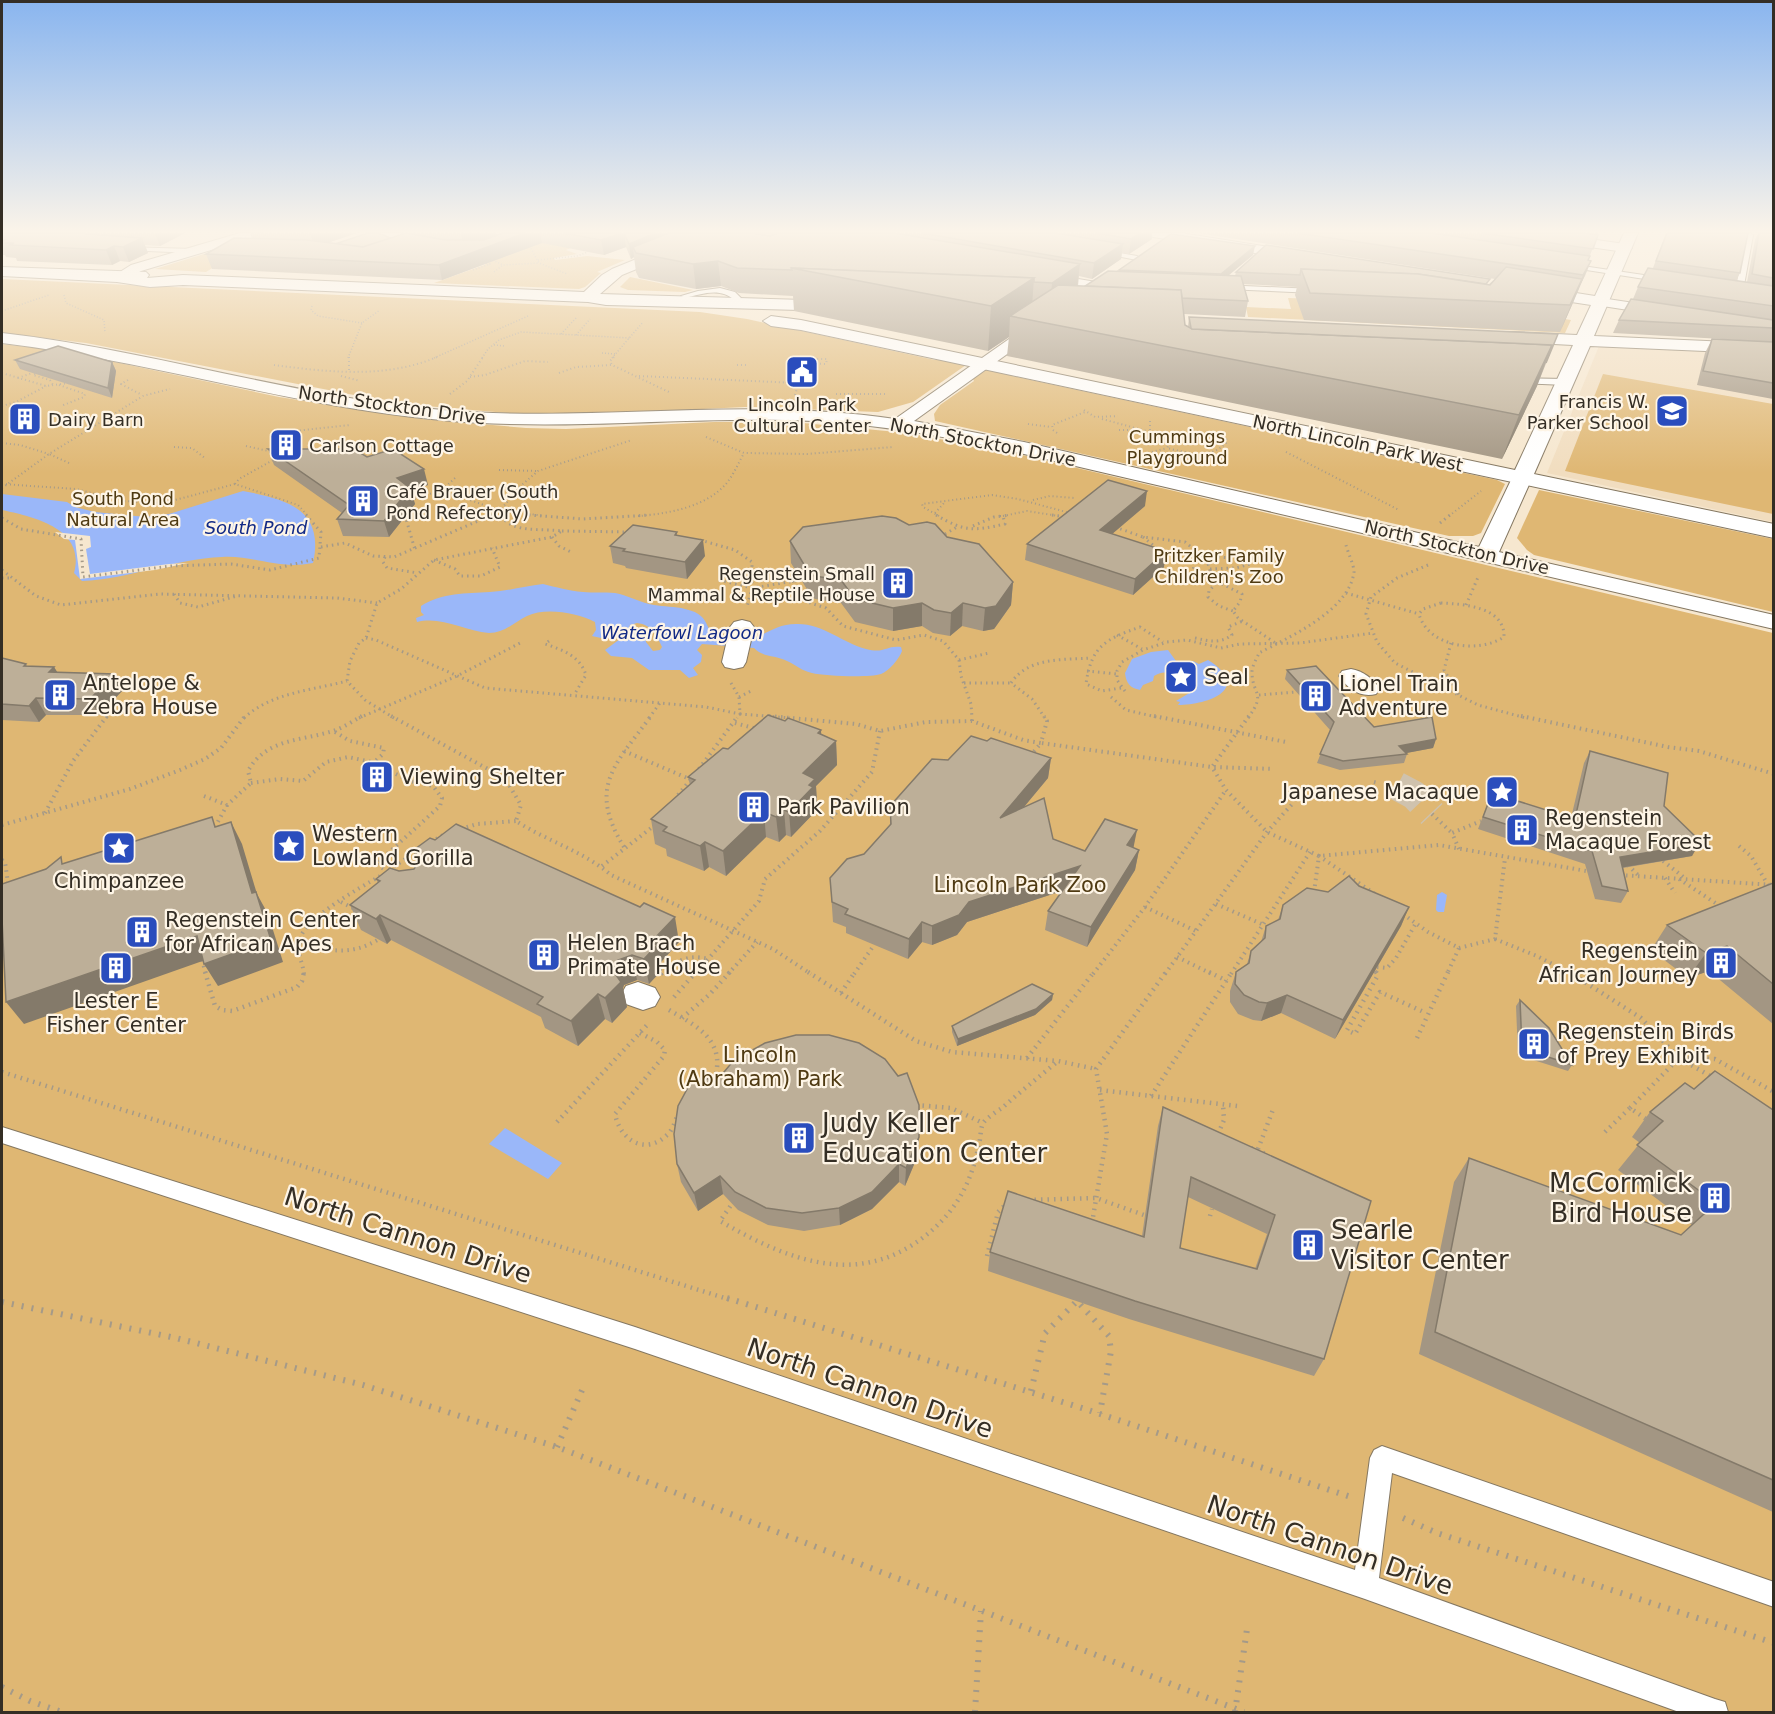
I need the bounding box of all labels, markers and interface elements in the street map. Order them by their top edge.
public building icon: Lincoln Park Cultural Center [784,354,820,390]
street label: North Stockton Drive [297,381,487,429]
place label: Francis W. Parker School [1527,391,1649,433]
school or university icon: Francis W. Parker School [1654,393,1690,429]
place label: Lincoln Park Cultural Center [733,394,871,436]
building icon: Dairy Barn [7,401,43,437]
place label: Dairy Barn [48,409,144,430]
street label: North Lincoln Park West [1251,410,1465,476]
street label: North Stockton Drive [888,414,1078,470]
park label: Cummings Playground [1126,426,1228,468]
building icon: Carlson Cottage [268,427,304,463]
place label: Carlson Cottage [309,435,454,456]
place label: Café Brauer (South Pond Refectory) [386,481,558,523]
building icon: Café Brauer (South Pond Refectory) [345,483,381,519]
park label: South Pond Natural Area [66,488,180,530]
street label: North Stockton Drive [1363,516,1551,578]
water label: South Pond [205,517,308,538]
park label: Pritzker Family Children's Zoo [1153,545,1285,587]
place label: Regenstein Small Mammal & Reptile House [647,563,875,605]
building icon: Regenstein Small Mammal & Reptile House [880,565,916,601]
water label: Waterfowl Lagoon [601,622,763,643]
place icon: Seal [1163,659,1199,695]
place label: Seal [1204,665,1249,689]
place label: Antelope & Zebra House [83,671,218,719]
place label: Lionel Train Adventure [1339,672,1459,720]
building icon: Antelope & Zebra House [42,677,78,713]
building icon: Lionel Train Adventure [1298,678,1334,714]
building icon: Viewing Shelter [359,759,395,795]
place label: Viewing Shelter [400,765,565,789]
place icon: Japanese Macaque [1484,774,1520,810]
place label: Japanese Macaque [1280,780,1479,804]
building icon: Park Pavilion [736,789,772,825]
place label: Park Pavilion [777,795,910,819]
place label: Regenstein Macaque Forest [1545,806,1711,854]
building icon: Regenstein Macaque Forest [1504,812,1540,848]
place label: Western Lowland Gorilla [312,822,474,870]
place icon: Western Lowland Gorilla [271,828,307,864]
place icon: Chimpanzee [101,830,137,866]
place label: Chimpanzee [54,869,184,893]
park label: Lincoln Park Zoo [933,873,1107,897]
place label: Regenstein Center for African Apes [165,908,360,956]
building icon: Regenstein Center for African Apes [124,914,160,950]
place label: Helen Brach Primate House [567,931,721,979]
building icon: Helen Brach Primate House [526,937,562,973]
place label: Regenstein African Journey [1539,939,1698,987]
building icon: Regenstein African Journey [1703,945,1739,981]
building icon: Lester E Fisher Center [98,950,134,986]
place label: Lester E Fisher Center [46,989,186,1037]
place label: Regenstein Birds of Prey Exhibit [1557,1020,1734,1068]
building icon: Regenstein Birds of Prey Exhibit [1516,1026,1552,1062]
park label: Lincoln (Abraham) Park [678,1043,843,1091]
place label: Judy Keller Education Center [820,1108,1048,1168]
building icon: Judy Keller Education Center [781,1120,817,1156]
place label: McCormick Bird House [1549,1168,1692,1228]
building icon: McCormick Bird House [1697,1180,1733,1216]
street label: North Cannon Drive [281,1181,535,1289]
place label: Searle Visitor Center [1331,1215,1509,1275]
building icon: Searle Visitor Center [1290,1227,1326,1263]
street label: North Cannon Drive [743,1332,997,1444]
street label: North Cannon Drive [1203,1489,1457,1601]

